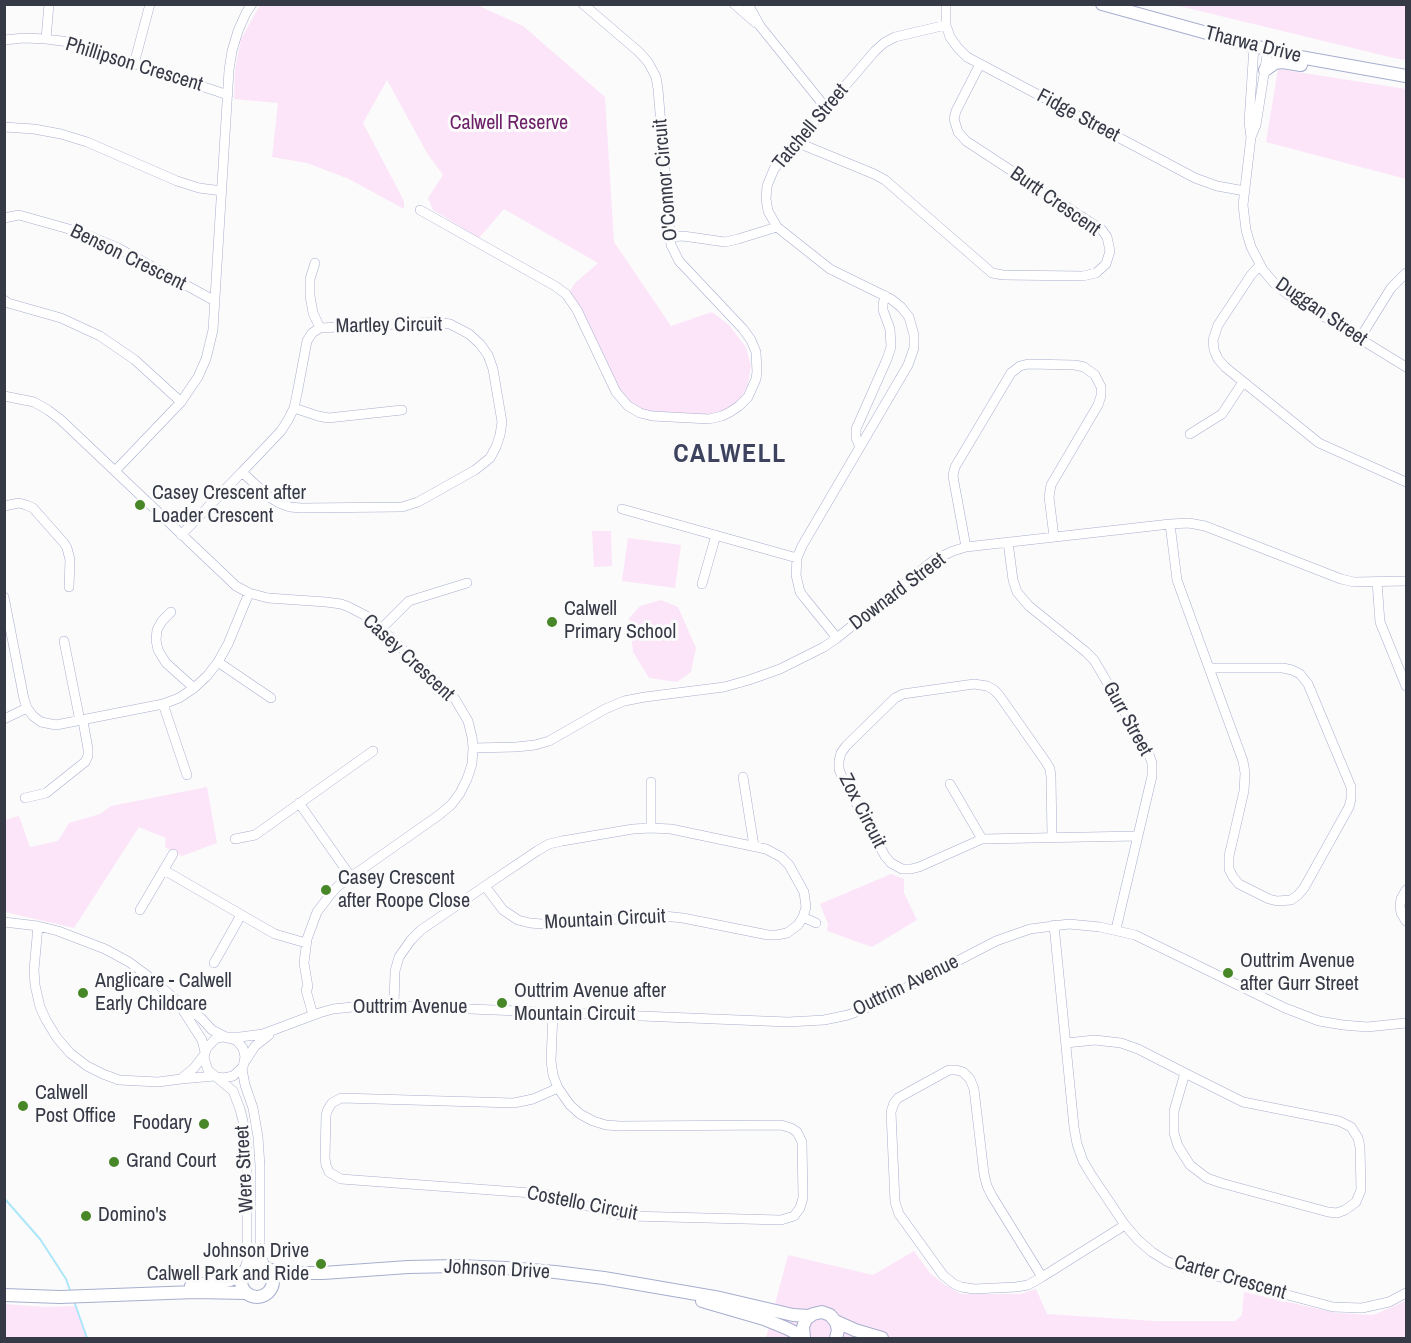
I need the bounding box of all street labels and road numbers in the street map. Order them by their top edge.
street label: Tharwa Drive [1202,21,1304,69]
street label: Phillipson Crescent [62,33,206,97]
street label: Tatchell Street [768,79,854,175]
street label: Fidge Street [1033,84,1123,148]
street label: O'Connor Circuit [649,118,683,242]
street label: Burtt Crescent [1005,162,1105,242]
street label: Benson Crescent [66,220,190,296]
street label: Duggan Street [1270,272,1372,352]
street label: Martley Circuit [335,313,443,339]
street label: Downard Street [845,548,951,636]
street label: Casey Crescent [357,609,459,707]
street label: Gurr Street [1097,678,1157,760]
street label: Zox Circuit [833,770,891,852]
street label: Mountain Circuit [544,905,666,935]
street label: Outtrim Avenue [849,950,963,1022]
street label: Outtrim Avenue [353,996,467,1020]
street label: Were Street [231,1125,259,1213]
street label: Costello Circuit [525,1182,639,1226]
street label: Carter Crescent [1171,1251,1289,1305]
street label: Johnson Drive [444,1255,550,1285]

